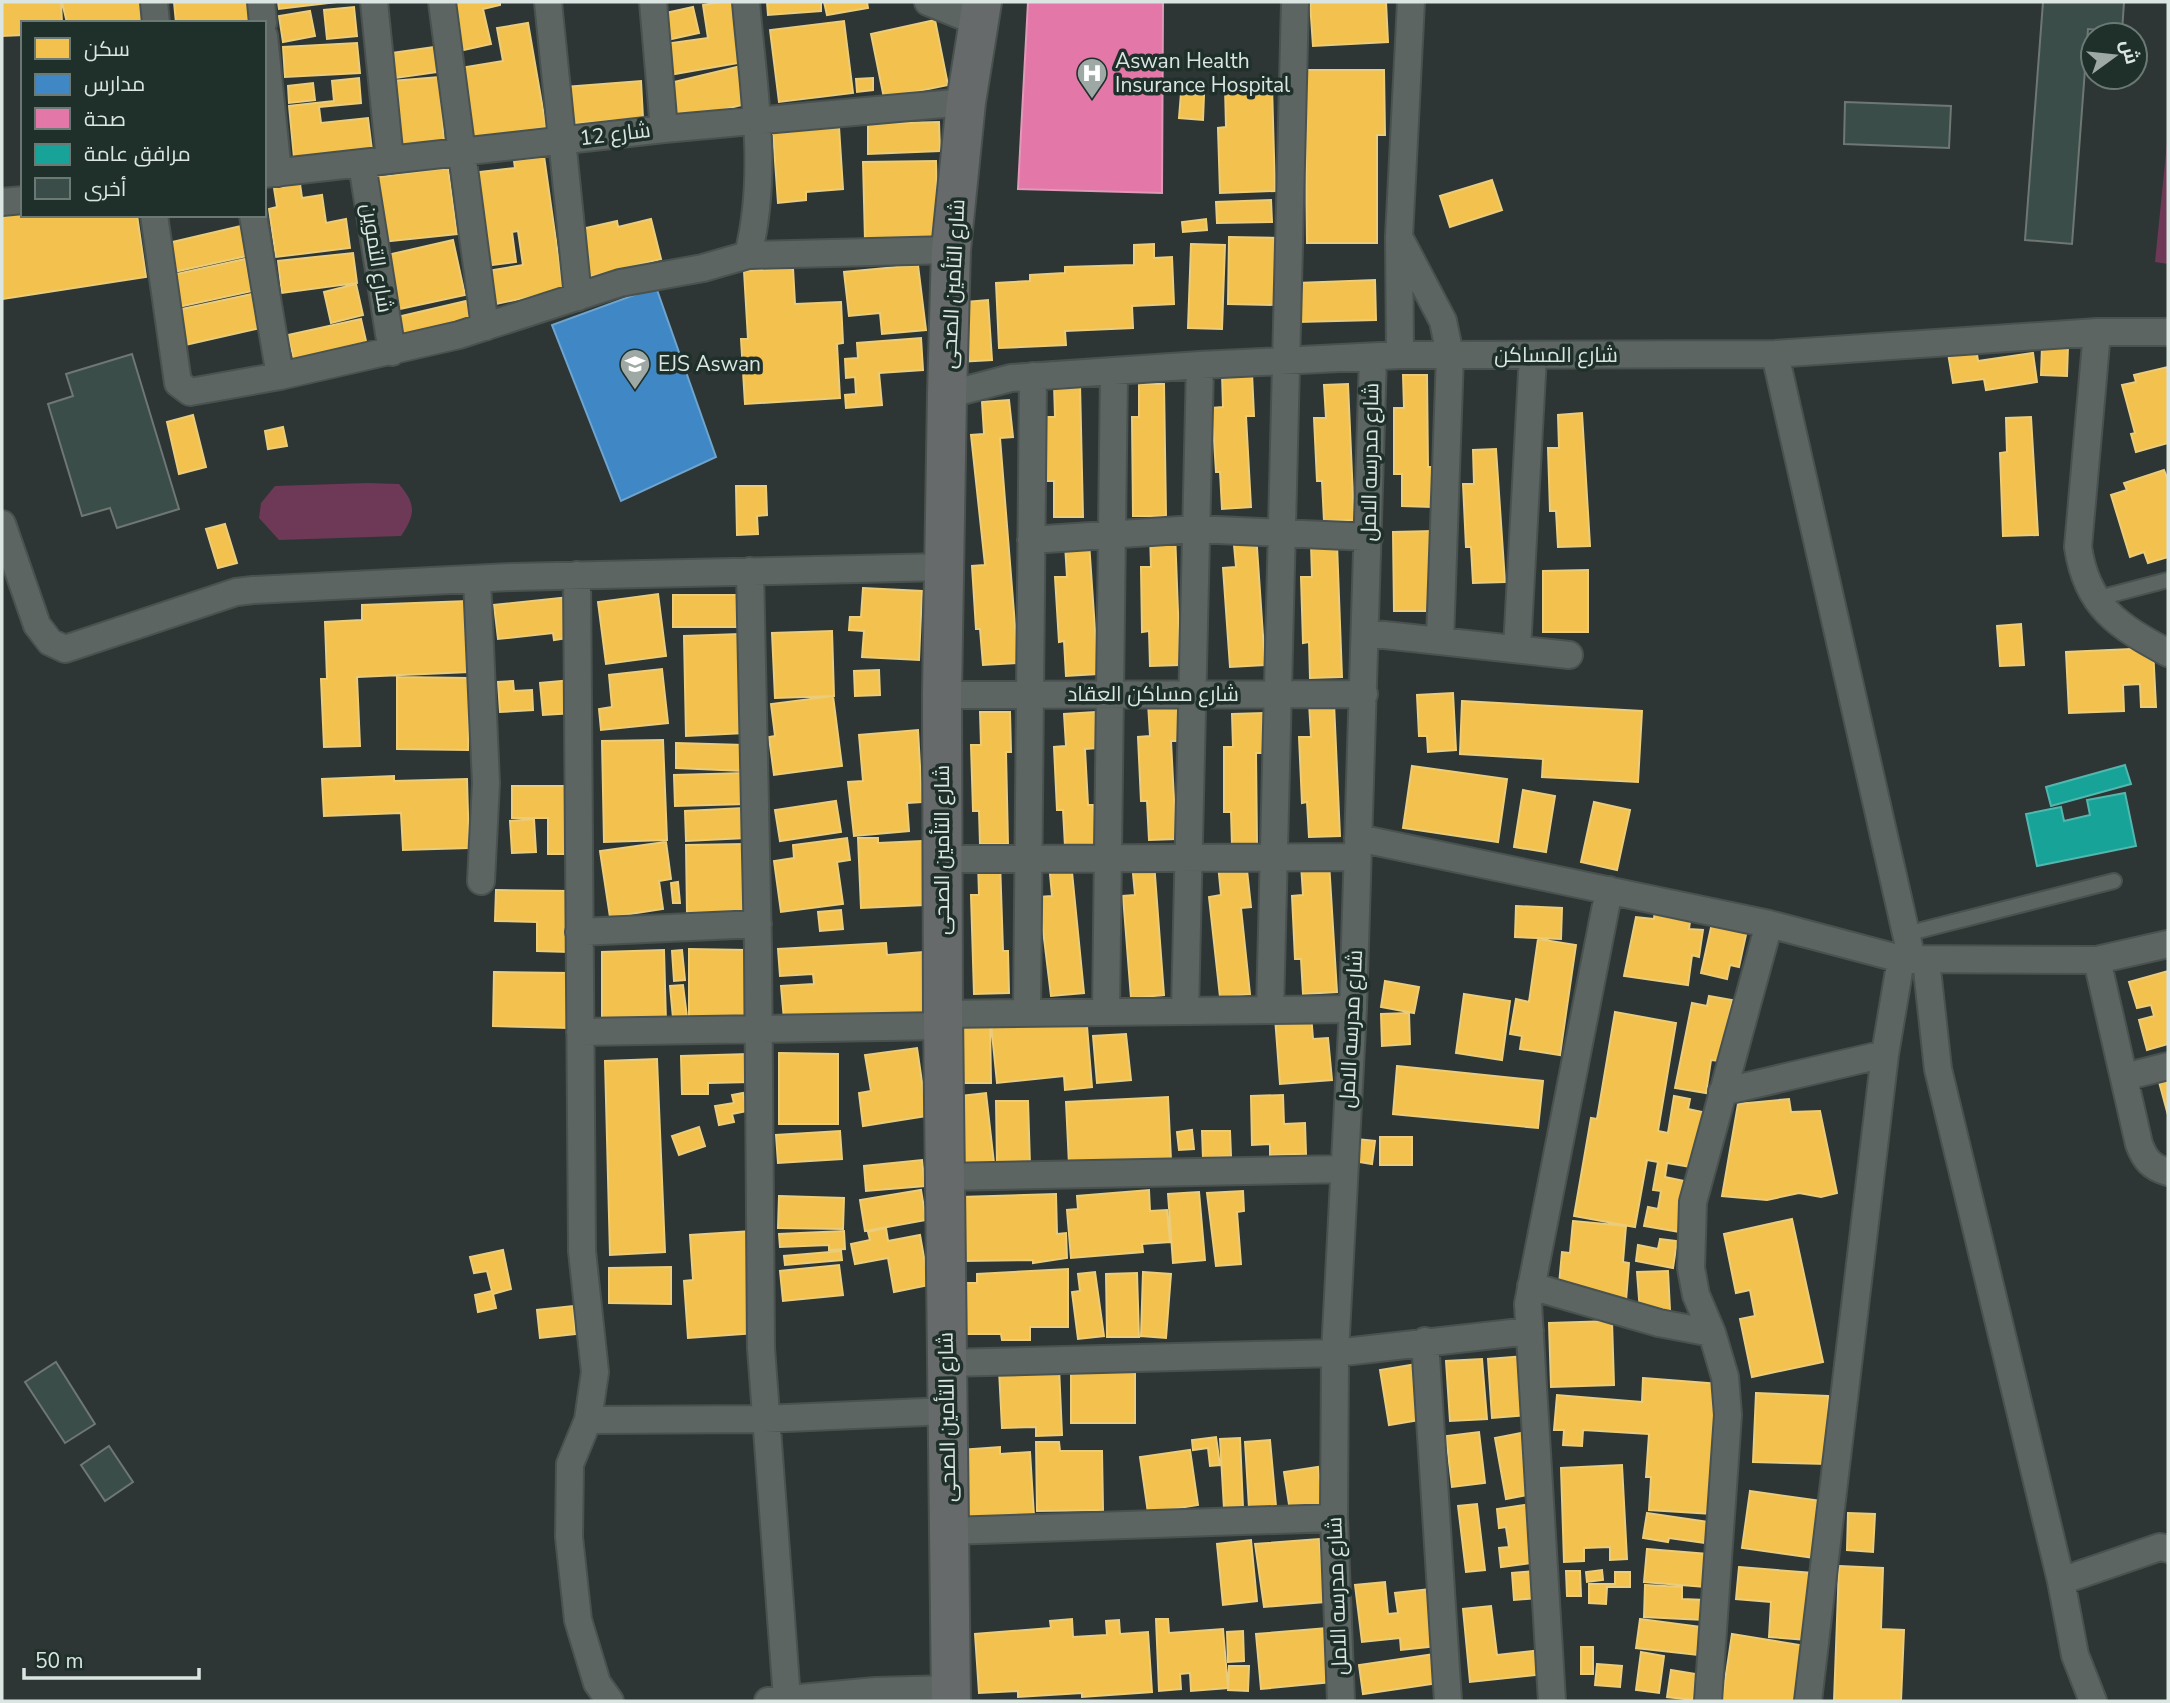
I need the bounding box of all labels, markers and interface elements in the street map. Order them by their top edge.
legend [21,21,266,217]
north arrow [2079,21,2149,91]
text: سكن [84,35,130,63]
text: ش [2114,37,2145,67]
place label: Aswan Health Insurance Hospital [1115,47,1291,99]
hospital icon: Aswan Health Insurance Hospital [1075,56,1109,100]
text: مدارس [84,70,145,98]
text: صحة [84,105,126,133]
street label: شارع 12 [578,116,652,152]
text: مرافق عامة [84,140,191,168]
text: أخرى [84,175,126,203]
street label: شارع التأمين الصحى [935,198,971,370]
street label: شارع التموين [355,201,399,315]
street label: شارع المساكن [1494,341,1618,369]
school or university icon: EJS Aswan [618,347,652,391]
place label: EJS Aswan [658,350,761,378]
street label: شارع مدرسه الامل [1355,382,1385,542]
street label: شارع مساكن العقاد [1067,680,1239,708]
street label: شارع التأمين الصحى [928,765,956,935]
street label: شارع مدرسه الامل [1333,949,1369,1109]
street label: شارع التأمين الصحى [932,1332,962,1502]
street label: شارع مدرسه الامل [1320,1516,1354,1676]
scale bar [24,1636,200,1680]
text: 50 m [35,1647,84,1675]

